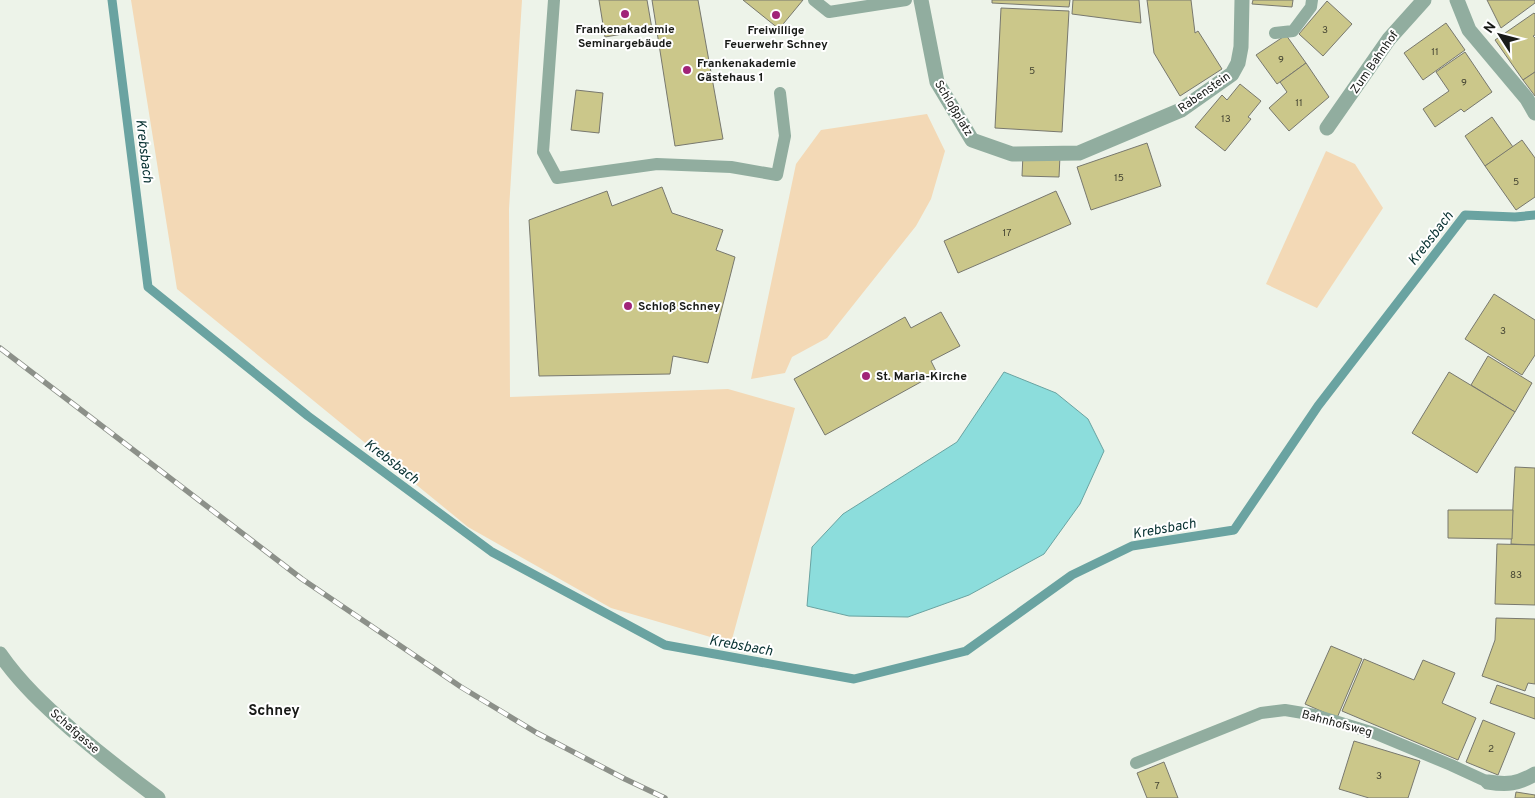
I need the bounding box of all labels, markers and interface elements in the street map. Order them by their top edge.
marker: Frankenakademie Seminargebäude [619,8,631,20]
marker: Freiwillige Feuerwehr Schney [770,9,782,21]
north arrow [1475,10,1525,60]
text: N [1481,19,1501,37]
place label: Frankenakademie Seminargebäude [575,22,675,52]
place label: Freiwillige Feuerwehr Schney [724,23,828,53]
house number: 3 [1322,24,1328,37]
street label: Zum Bahnhof [1347,28,1402,97]
house number: 11 [1431,46,1439,59]
house number: 9 [1278,54,1284,67]
place label: Frankenakademie Gästehaus 1 [697,56,796,86]
marker: Frankenakademie Gästehaus 1 [681,64,693,76]
house number: 5 [1029,65,1035,78]
street label: Rabenstein [1175,69,1234,117]
street label: Schloßplatz [930,77,976,140]
house number: 9 [1461,77,1467,90]
house number: 11 [1295,97,1303,110]
house number: 13 [1221,113,1231,126]
water label: Krebsbach [131,118,156,184]
house number: 15 [1114,172,1124,185]
house number: 5 [1513,176,1519,189]
water label: Krebsbach [1405,208,1458,269]
house number: 17 [1003,227,1011,240]
place label: Schloß Schney [638,299,720,315]
marker: Schloß Schney [622,300,634,312]
house number: 3 [1500,325,1506,338]
place label: St. Maria-Kirche [876,369,967,385]
marker: St. Maria-Kirche [860,370,872,382]
water label: Krebsbach [360,436,422,488]
water label: Krebsbach [1131,515,1198,543]
house number: 83 [1510,569,1522,582]
water label: Krebsbach [708,633,774,660]
district label: Schney [248,702,300,721]
street label: Schafgasse [46,706,102,758]
street label: Bahnhofsweg [1300,707,1374,741]
house number: 2 [1488,743,1494,756]
house number: 3 [1376,770,1382,783]
house number: 7 [1154,780,1160,793]

